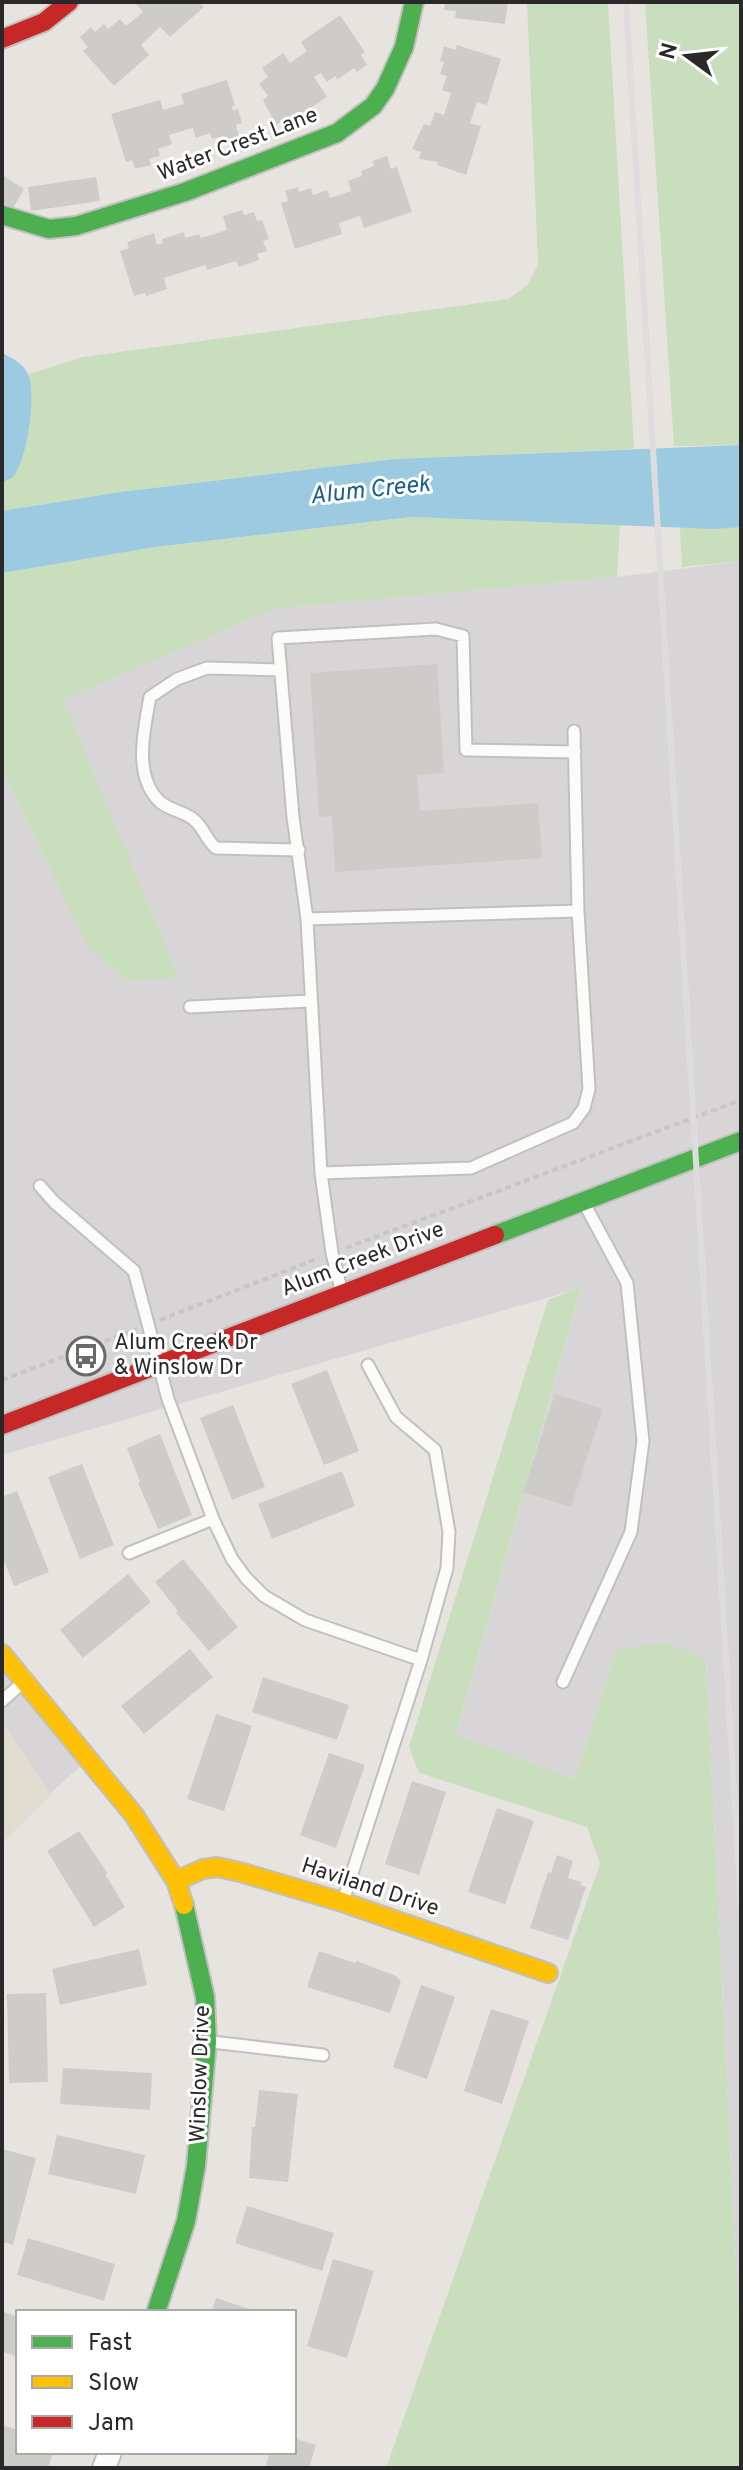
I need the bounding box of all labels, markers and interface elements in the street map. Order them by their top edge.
north arrow [647,16,727,96]
text: N [655,40,685,63]
street label: Water Crest Lane [154,102,322,188]
water label: Alum Creek [309,470,432,512]
street label: Alum Creek Drive [278,1217,448,1303]
place label: Alum Creek Dr & Winslow Dr [114,1330,258,1382]
bus stop icon: Alum Creek Dr & Winslow Dr [65,1335,107,1377]
street label: Haviland Drive [298,1853,442,1923]
street label: Winslow Drive [185,2005,217,2143]
legend [16,2310,296,2454]
text: Fast [88,2329,132,2359]
text: Slow [88,2369,139,2399]
text: Jam [88,2409,134,2439]

